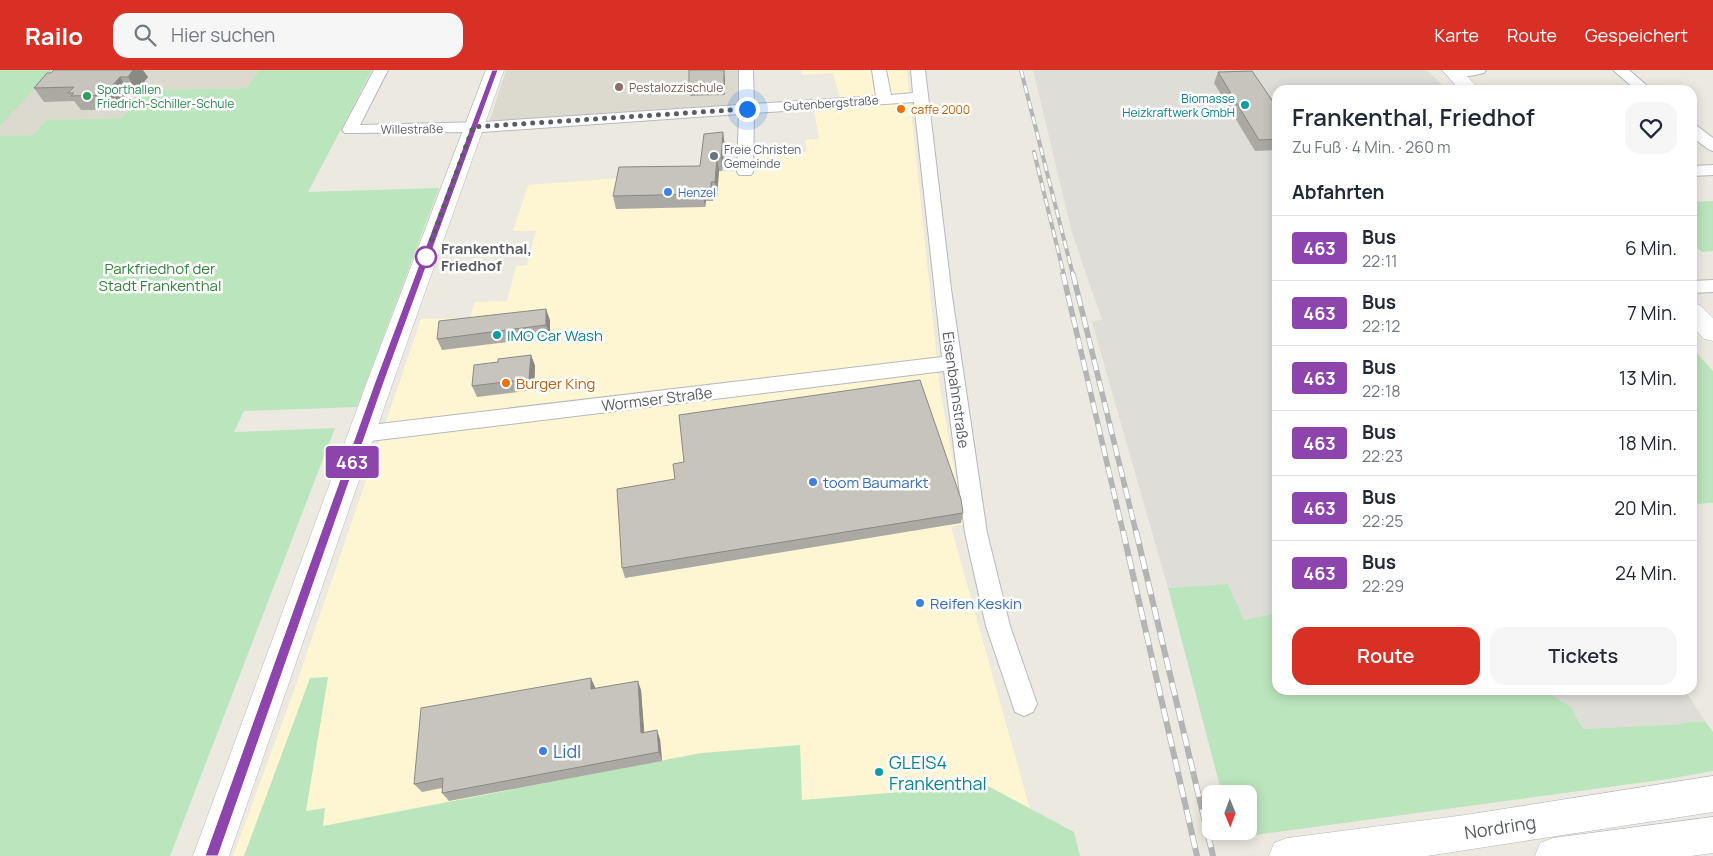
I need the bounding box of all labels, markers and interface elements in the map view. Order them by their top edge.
search box [113,13,463,58]
text: Railo [25,19,83,52]
icon: search [131,21,159,49]
text: Hier suchen [171,22,275,48]
text: Karte [1434,23,1479,47]
text: Route [1507,23,1557,47]
text: Gespeichert [1585,23,1688,47]
place label: Pestalozzischule [629,79,723,96]
place label: Sporthallen Friedrich-Schiller-Schule [97,81,234,112]
marker: Pestalozzischule [613,81,625,93]
marker: Sporthallen Friedrich-Schiller-Schule [81,90,93,102]
place label: Biomasse Heizkraftwerk GmbH [1122,90,1235,121]
street label: Gutenbergstraße [783,91,879,115]
your location [735,97,760,122]
marker: Biomasse Heizkraftwerk GmbH [1239,99,1251,111]
text: Frankenthal, Friedhof [1292,100,1535,133]
place label: caffe 2000 [911,101,970,118]
button: heart [1625,102,1677,154]
marker: caffe 2000 [895,103,907,115]
street label: Willestraße [381,120,443,138]
text: Zu Fuß · 4 Min. · 260 m [1292,136,1451,158]
place label: Freie Christen Gemeinde [724,141,801,172]
marker: Freie Christen Gemeinde [708,150,720,162]
text: Abfahrten [1292,179,1385,205]
place label: Henzel [678,184,716,201]
marker: Henzel [662,186,674,198]
text: Bus [1362,224,1396,250]
text: 6 Min. [1625,235,1677,261]
text: 463 [1303,236,1336,260]
place label: Frankenthal, Friedhof [441,238,532,276]
marker: Frankenthal, Friedhof [415,246,437,268]
text: 22:11 [1362,250,1398,272]
park label: Parkfriedhof der Stadt Frankenthal [99,258,221,296]
text: Bus [1362,289,1396,315]
text: 7 Min. [1627,300,1677,326]
text: 463 [1303,301,1336,325]
text: 22:12 [1362,315,1400,337]
place label: IMO Car Wash [507,325,603,346]
marker: IMO Car Wash [491,329,503,341]
street label: Eisenbahnstraße [937,330,975,450]
text: Bus [1362,354,1396,380]
text: 13 Min. [1619,365,1677,391]
text: 463 [1303,366,1336,390]
place label: Burger King [516,373,595,394]
marker: Burger King [500,377,512,389]
text: 22:18 [1362,380,1401,402]
street label: Wormser Straße [600,382,714,416]
text: Bus [1362,419,1396,445]
text: 18 Min. [1618,430,1677,456]
text: 463 [1303,431,1336,455]
text: 22:23 [1362,445,1403,467]
line badge: 463 [323,446,381,478]
text: 463 [336,450,368,474]
place label: toom Baumarkt [823,472,929,493]
marker: toom Baumarkt [807,476,819,488]
text: Bus [1362,484,1396,510]
text: 20 Min. [1614,495,1677,521]
text: 463 [1303,496,1336,520]
text: 22:25 [1362,510,1403,532]
text: Bus [1362,549,1396,575]
text: 24 Min. [1615,560,1677,586]
text: 463 [1303,561,1336,585]
text: 22:29 [1362,575,1404,597]
place label: Reifen Keskin [930,593,1022,614]
marker: Reifen Keskin [914,597,926,609]
button: Route [1292,627,1480,685]
button: Tickets [1490,627,1677,685]
place label: Lidl [553,739,581,763]
marker: Lidl [537,745,549,757]
place label: GLEIS4 Frankenthal [889,750,987,795]
marker: GLEIS4 Frankenthal [873,766,885,778]
north arrow [1202,785,1258,840]
map controls [1202,785,1257,840]
street label: Nordring [1463,810,1537,844]

